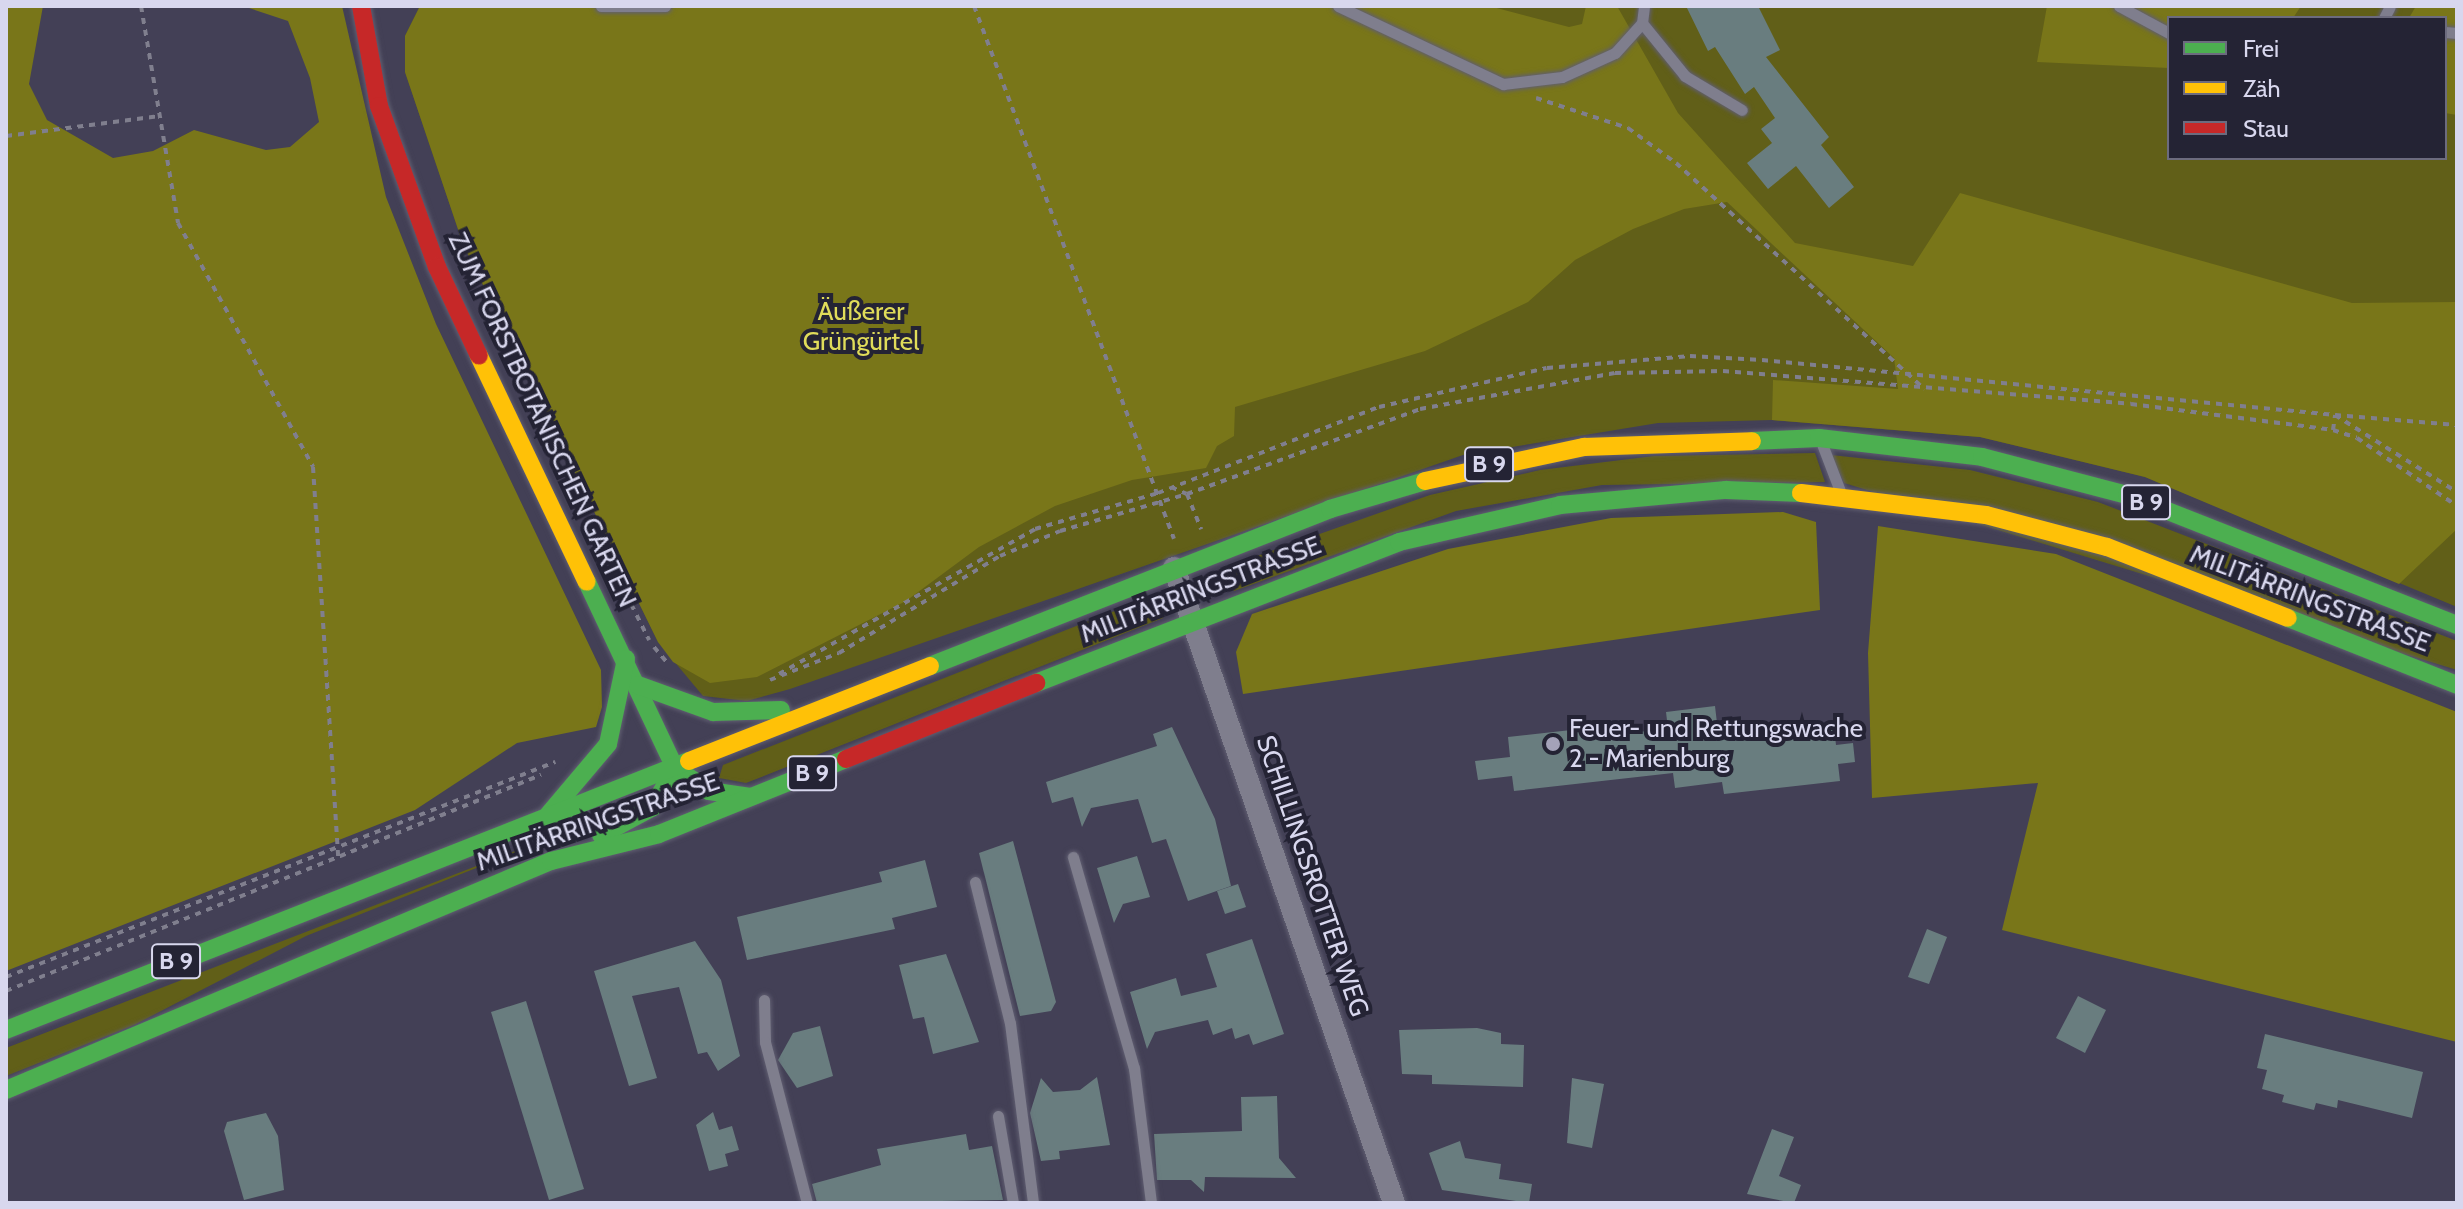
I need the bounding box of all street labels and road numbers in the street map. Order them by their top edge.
street label: ZUM FORSTBOTANISCHEN GARTEN [441,228,643,612]
road number: B 9 [1463,444,1515,484]
road number: B 9 [2120,482,2172,522]
street label: MILITÄRRINGSTRASSE [1076,530,1326,650]
street label: MILITÄRRINGSTRASSE [2185,539,2435,659]
street label: SCHILLINGSROTTER WEG [1249,732,1375,1020]
road number: B 9 [786,753,838,793]
street label: MILITÄRRINGSTRASSE [472,766,724,878]
road number: B 9 [150,941,202,981]

